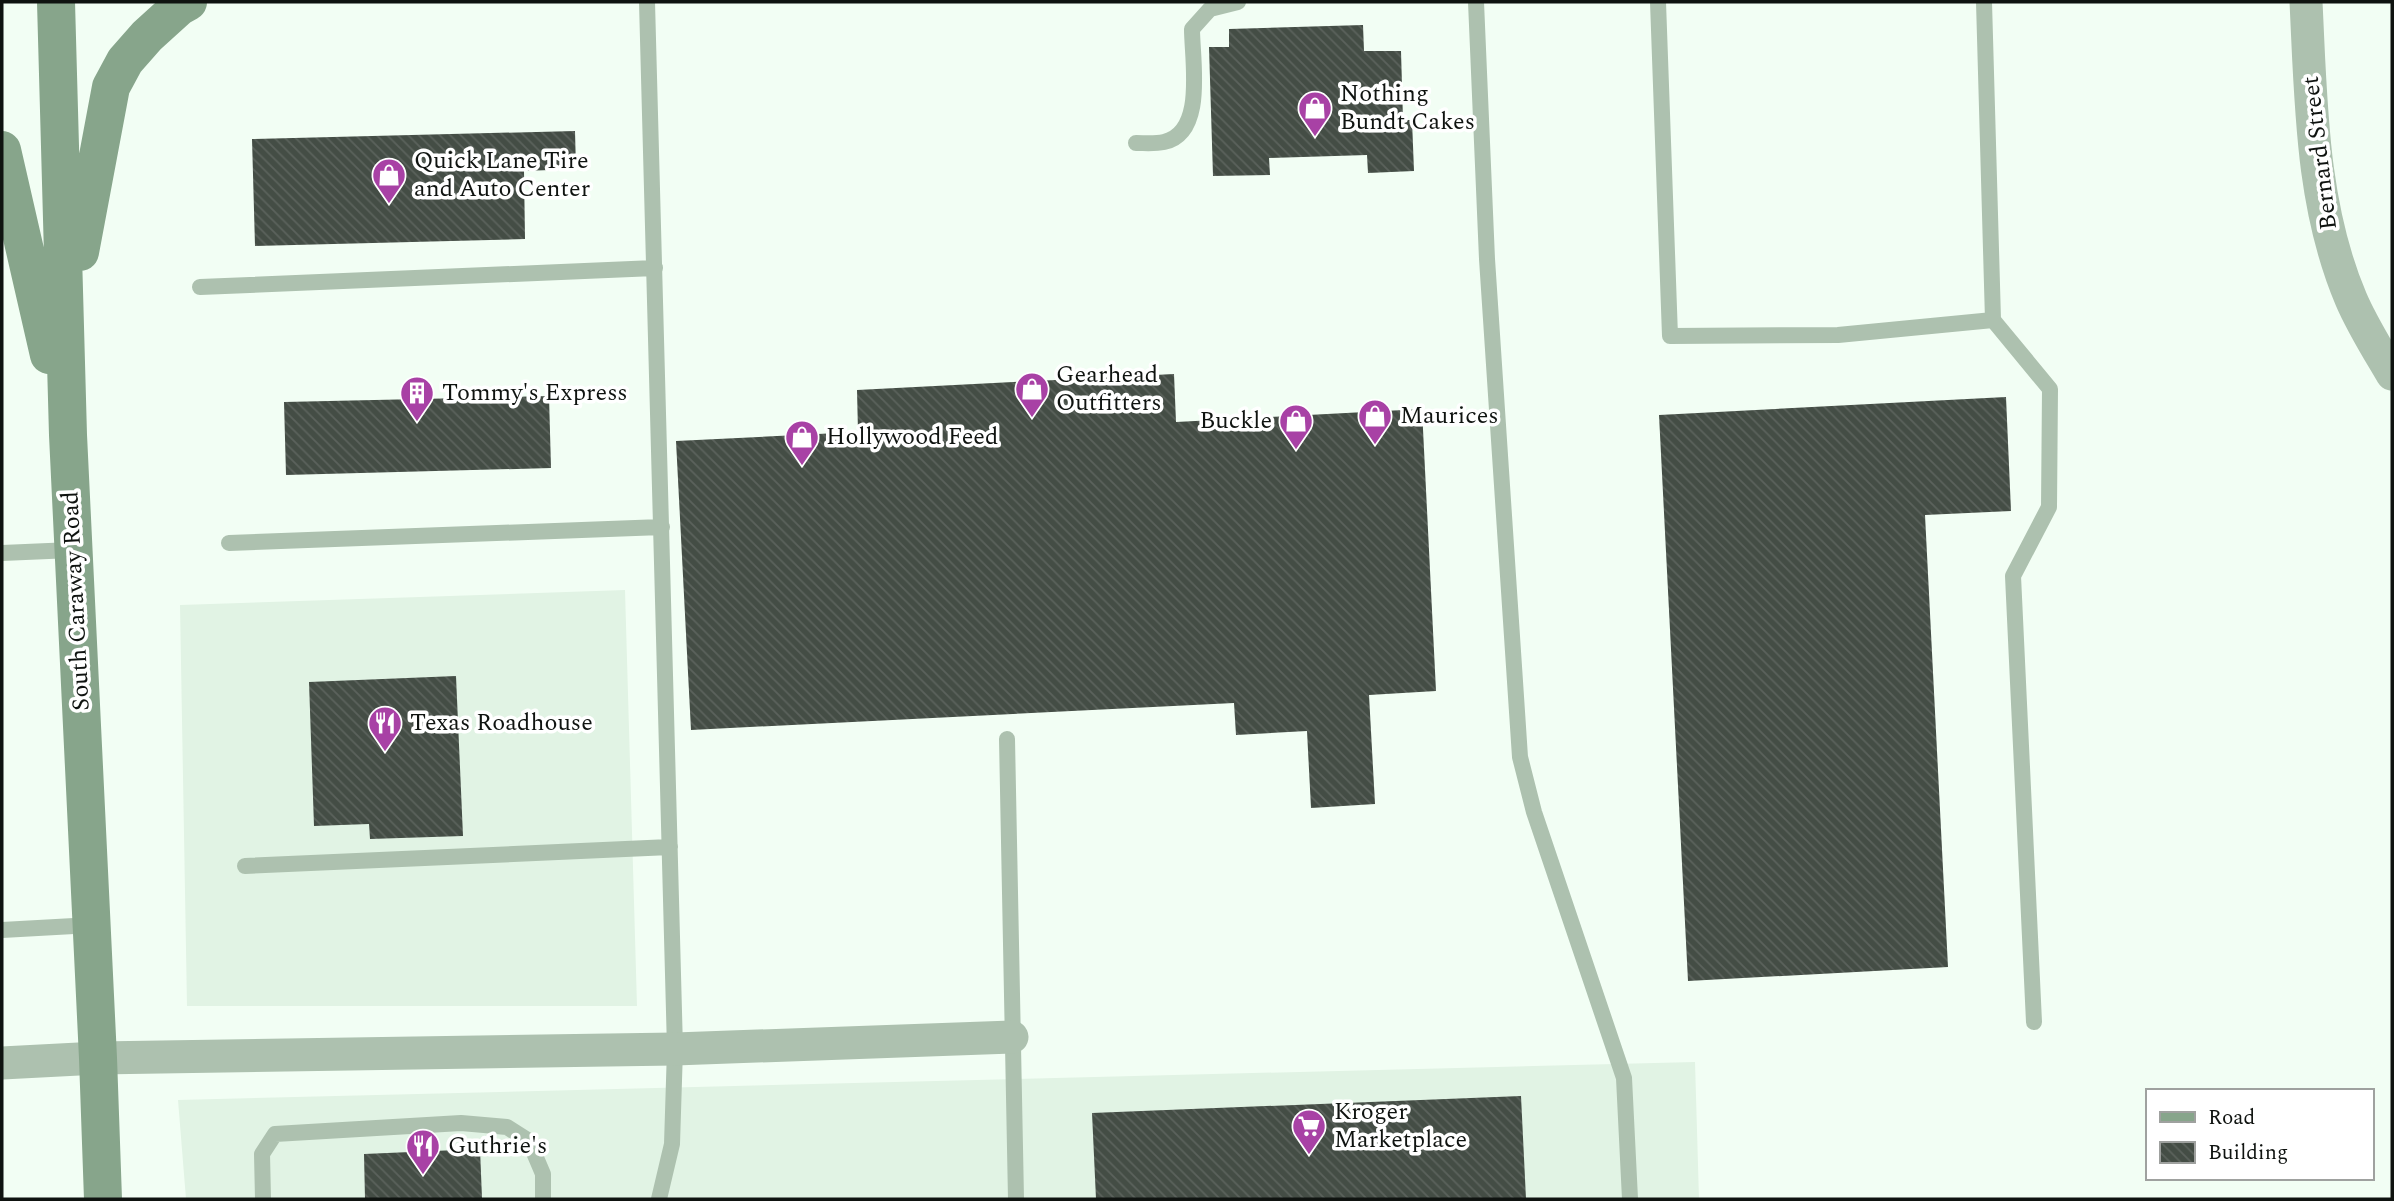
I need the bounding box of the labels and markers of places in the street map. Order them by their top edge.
place label: Nothing Bundt Cakes [1340,76,1475,140]
shop icon: Nothing Bundt Cakes [1296,89,1334,138]
place label: Quick Lane Tire and Auto Center [414,143,590,207]
shop icon: Quick Lane Tire and Auto Center [370,156,408,205]
place label: Gearhead Outfitters [1056,357,1162,421]
shop icon: Gearhead Outfitters [1013,370,1051,419]
building icon: Tommy's Express [398,374,436,423]
place label: Tommy's Express [442,375,628,411]
shop icon: Maurices [1356,397,1394,446]
place label: Maurices [1400,398,1499,434]
shop icon: Buckle [1277,402,1315,451]
place label: Buckle [1199,403,1272,439]
shop icon: Hollywood Feed [783,418,821,467]
place label: Hollywood Feed [826,419,998,455]
restaurant icon: Texas Roadhouse [366,704,404,753]
place label: Texas Roadhouse [410,705,593,741]
place label: Kroger Marketplace [1334,1094,1467,1158]
supermarket icon: Kroger Marketplace [1290,1107,1328,1156]
restaurant icon: Guthrie's [404,1127,442,1176]
place label: Guthrie's [448,1128,547,1164]

